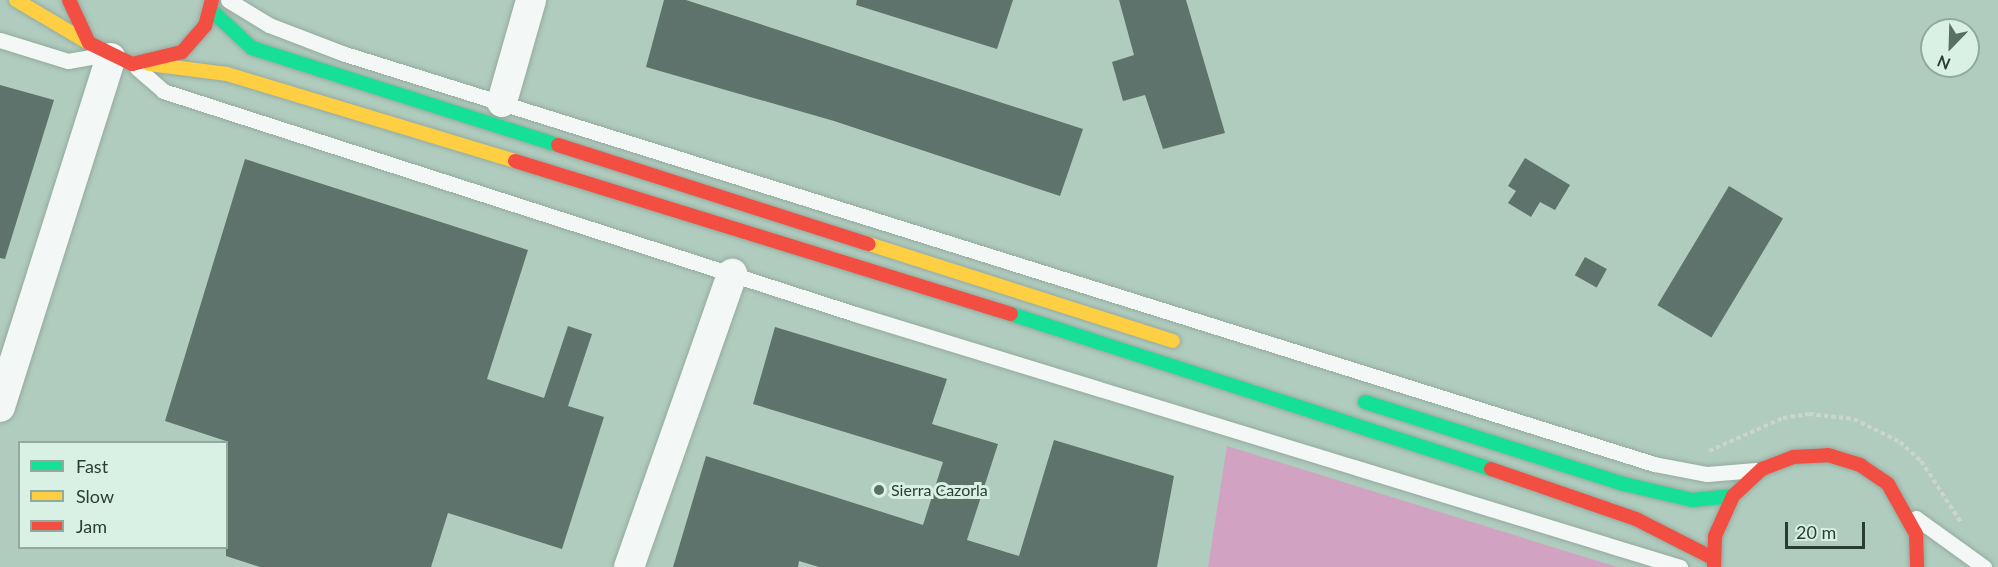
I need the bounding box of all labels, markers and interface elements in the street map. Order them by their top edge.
north arrow [1920,18,1980,78]
text: N [1934,52,1953,74]
legend [18,441,228,549]
text: Fast [76,455,108,477]
place label: Sierra Cazorla [891,480,988,500]
marker: Sierra Cazorla [872,483,886,497]
text: Slow [76,485,114,507]
scale bar [1788,510,1868,548]
text: Jam [76,515,107,537]
text: 20 m [1796,521,1836,543]

